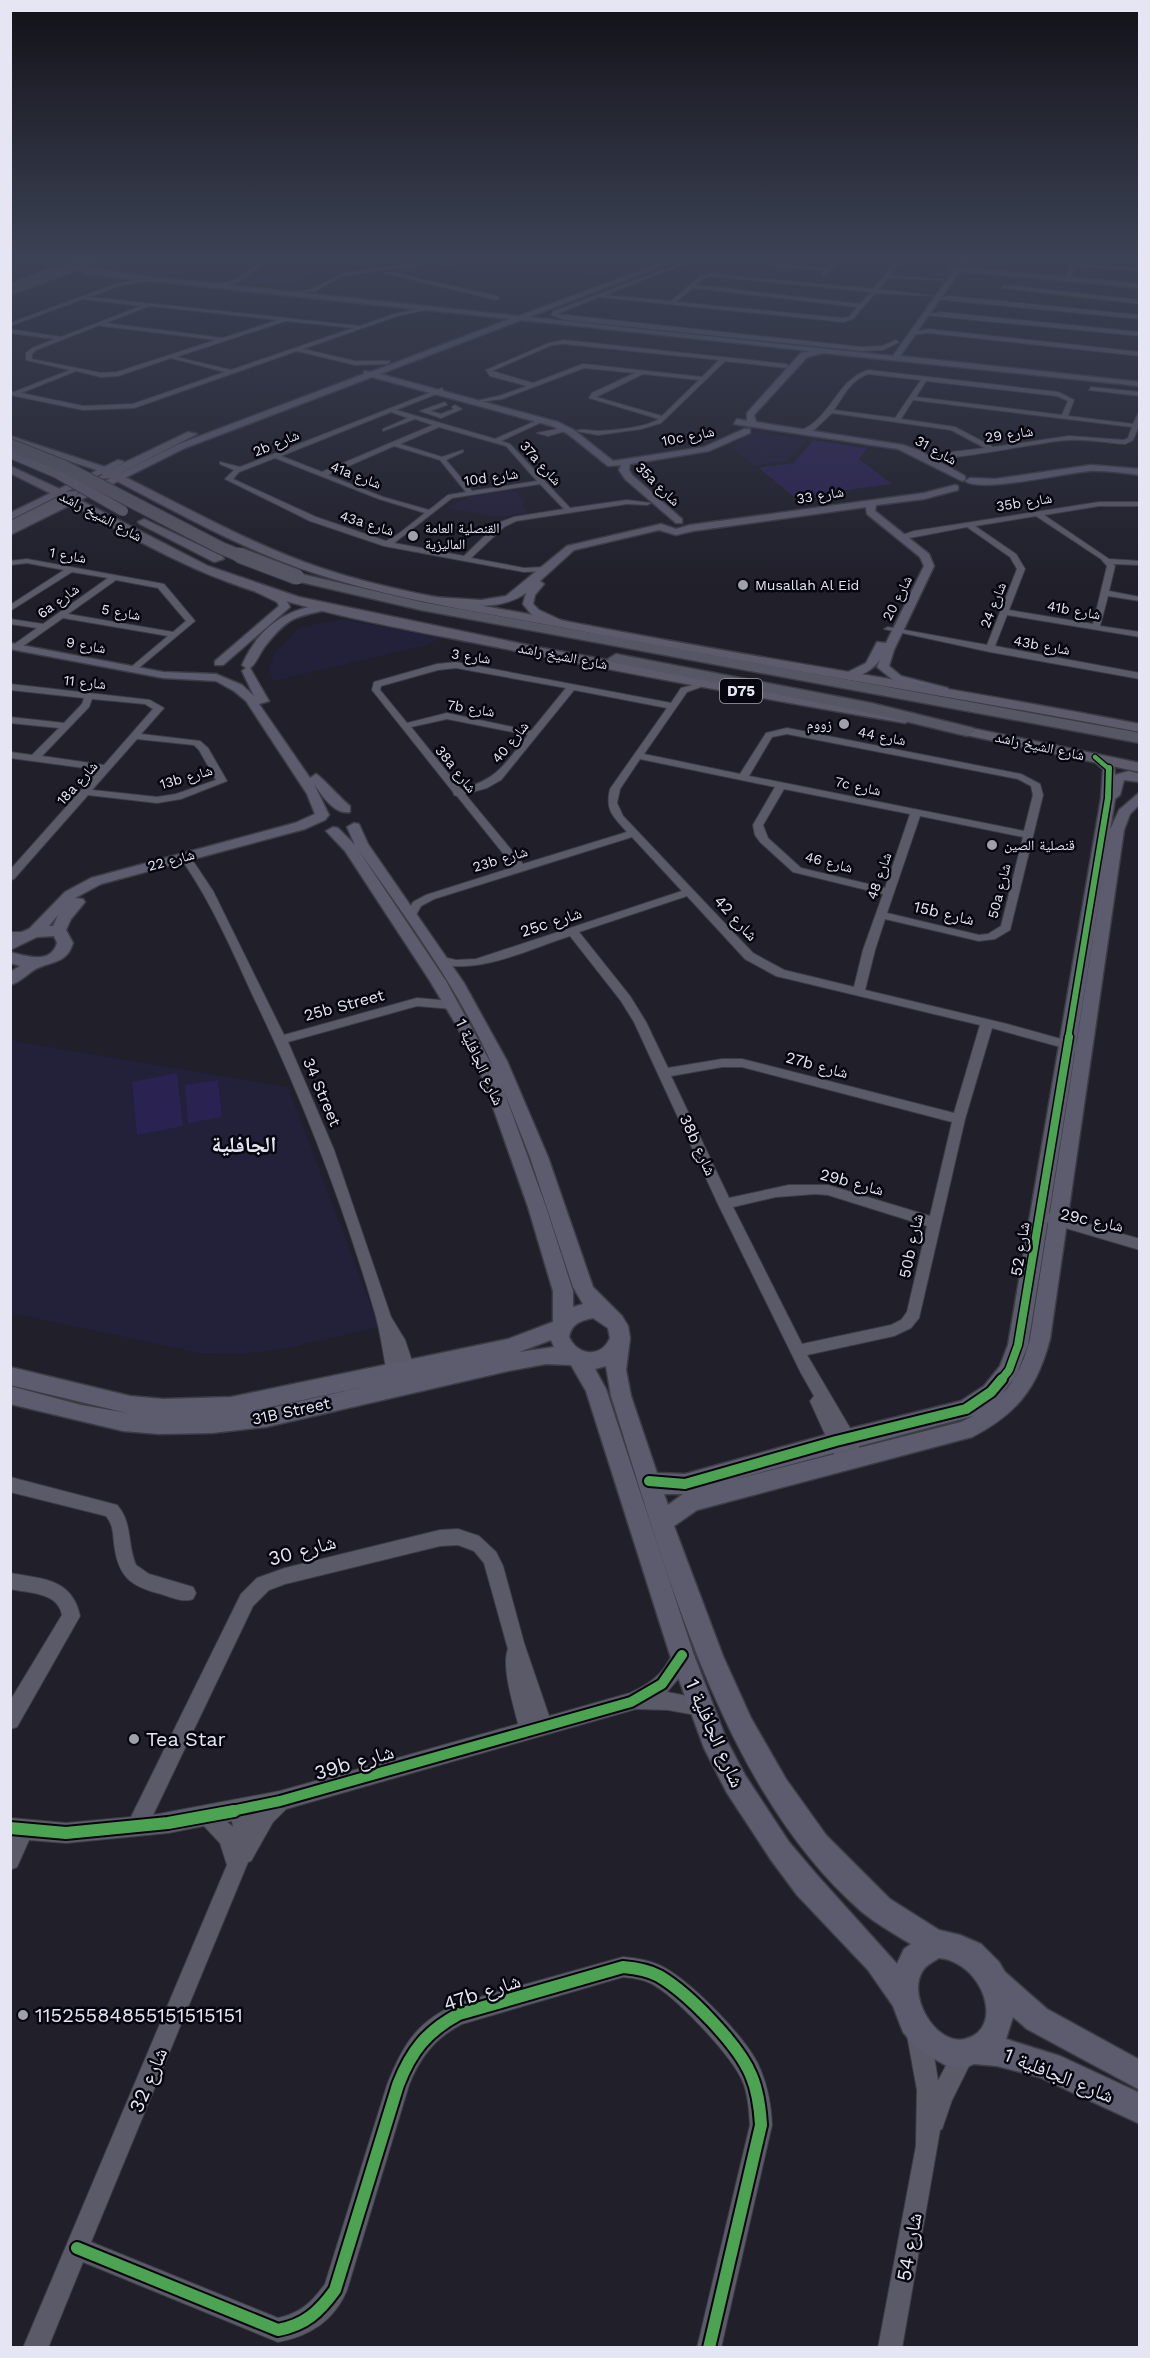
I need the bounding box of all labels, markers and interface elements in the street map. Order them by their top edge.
street label: 10c شارع [660,423,716,451]
street label: شارع 29 [984,423,1034,447]
street label: 2b شارع [251,427,302,461]
street label: شارع 31 [911,432,960,470]
street label: 37a شارع [515,438,565,490]
street label: 41a شارع [328,458,384,494]
street label: 35a شارع [631,459,683,510]
street label: 10d شارع [463,465,519,491]
street label: شارع 33 [795,483,845,509]
street label: شارع الشيخ راشد [56,488,145,546]
street label: 35b شارع [995,490,1053,516]
street label: 43a شارع [337,507,396,541]
place label: القنصلية العامة الماليزية [425,520,500,553]
marker: القنصلية العامة الماليزية [406,529,420,543]
street label: شارع 1 [48,544,88,568]
street label: شارع 20 [879,573,917,624]
place label: Musallah Al Eid [755,577,859,593]
marker: Musallah Al Eid [736,578,750,592]
street label: شارع 24 [977,580,1011,631]
street label: 6a شارع [34,581,83,623]
street label: 41b شارع [1046,597,1102,625]
street label: شارع 5 [100,601,142,625]
street label: 43b شارع [1012,632,1071,660]
street label: شارع 9 [65,634,107,658]
street label: شارع الشيخ راشد [517,639,609,674]
street label: شارع 3 [450,645,492,669]
street label: شارع 11 [63,672,107,694]
road number: D75 [720,679,762,703]
street label: 7b شارع [446,696,496,722]
place label: زووم [807,716,832,734]
marker: زووم [837,717,851,731]
street label: شارع 40 [488,718,533,767]
street label: شارع 44 [856,724,907,750]
street label: شارع الشيخ راشد [994,729,1086,765]
street label: 38a شارع [431,742,480,797]
street label: 18a شارع [53,758,102,809]
street label: 13b شارع [158,762,215,794]
street label: 7c شارع [833,773,882,801]
place label: قنصلية الصين [1004,837,1075,854]
marker: قنصلية الصين [985,838,999,852]
street label: 23b شارع [471,843,530,877]
street label: شارع 22 [146,846,197,876]
street label: شارع 46 [803,848,854,878]
street label: شارع 48 [864,850,896,902]
street label: 50a شارع [984,862,1015,921]
street label: شارع 42 [710,891,762,945]
street label: 15b شارع [912,897,976,930]
street label: 25c شارع [518,903,584,942]
street label: 25b Street [302,985,386,1025]
street label: شارع الجافلية 1 [451,1016,508,1109]
street label: 27b شارع [783,1048,850,1083]
street label: 34 Street [299,1055,345,1129]
street label: 38b شارع [675,1111,720,1179]
district label: الجافلية [212,1132,276,1157]
street label: 29b شارع [818,1164,886,1201]
street label: 29c شارع [1058,1204,1125,1237]
street label: 50b شارع [895,1212,928,1280]
street label: شارع 52 [1006,1221,1035,1278]
street label: 31B Street [250,1393,332,1429]
street label: شارع 30 [266,1529,339,1571]
street label: شارع الجافلية 1 [679,1675,750,1791]
place label: Tea Star [146,1727,226,1751]
marker: Tea Star [127,1732,141,1746]
street label: 39b شارع [312,1739,397,1786]
street label: 47b شارع [440,1968,524,2017]
place label: 11525584855151515151 [35,2003,243,2027]
marker: 11525584855151515151 [16,2008,30,2022]
street label: شارع الجافلية 1 [1000,2042,1117,2109]
street label: شارع 32 [124,2044,173,2116]
street label: شارع 54 [891,2211,928,2283]

